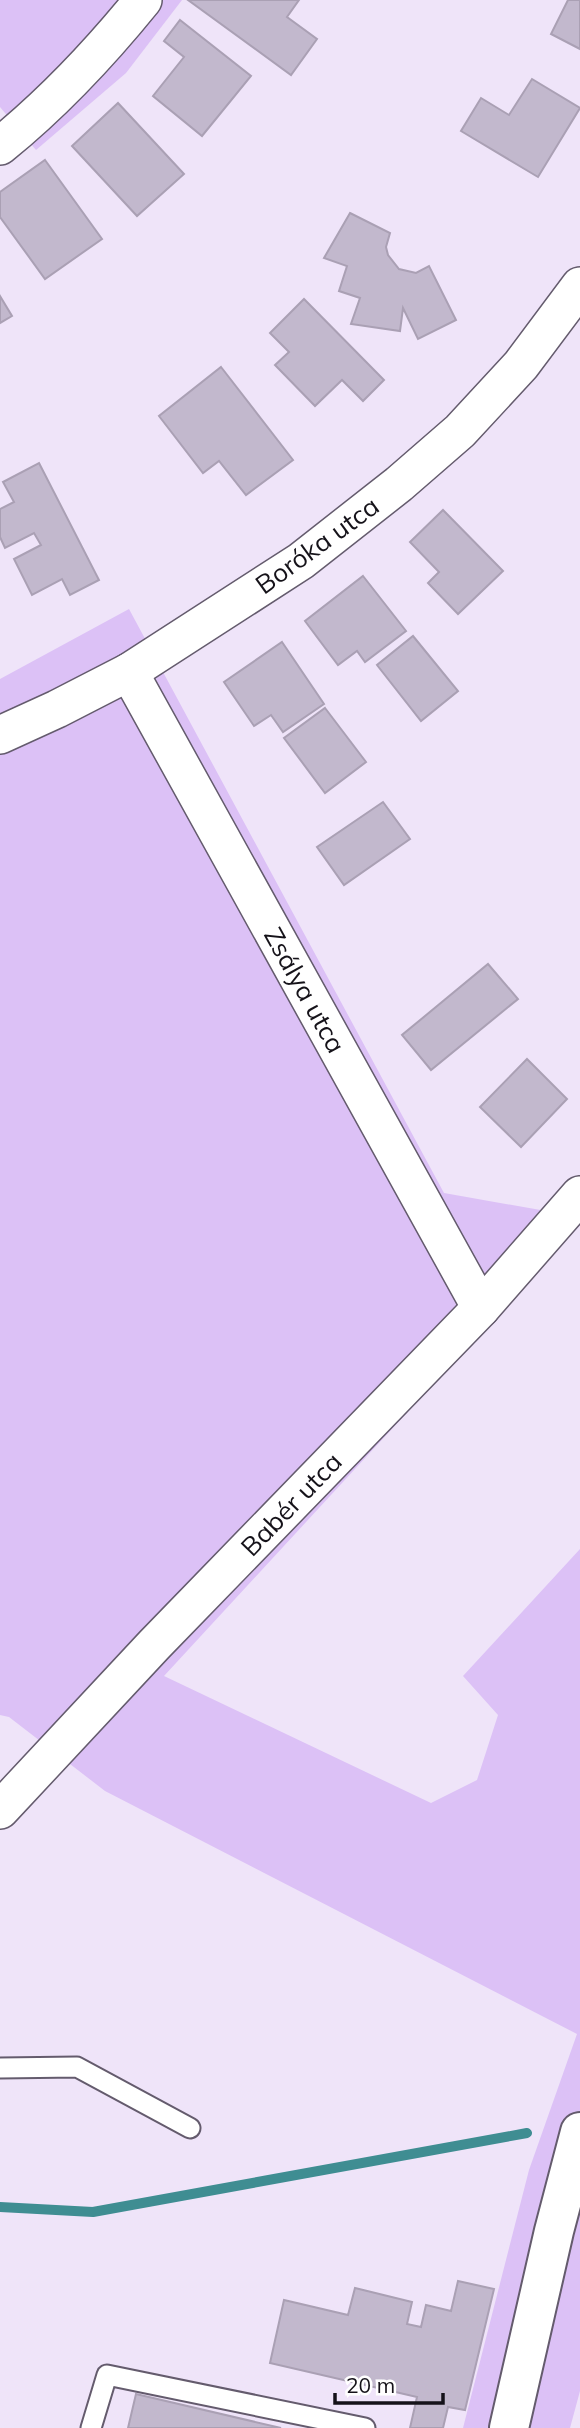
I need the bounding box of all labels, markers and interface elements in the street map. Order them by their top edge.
street label: Boróka utca [249,489,385,601]
street label: Zsálya utca [257,922,353,1058]
street label: Babér utca [233,1445,349,1563]
scale bar [335,2362,444,2406]
text: 20 m [346,2372,395,2398]

